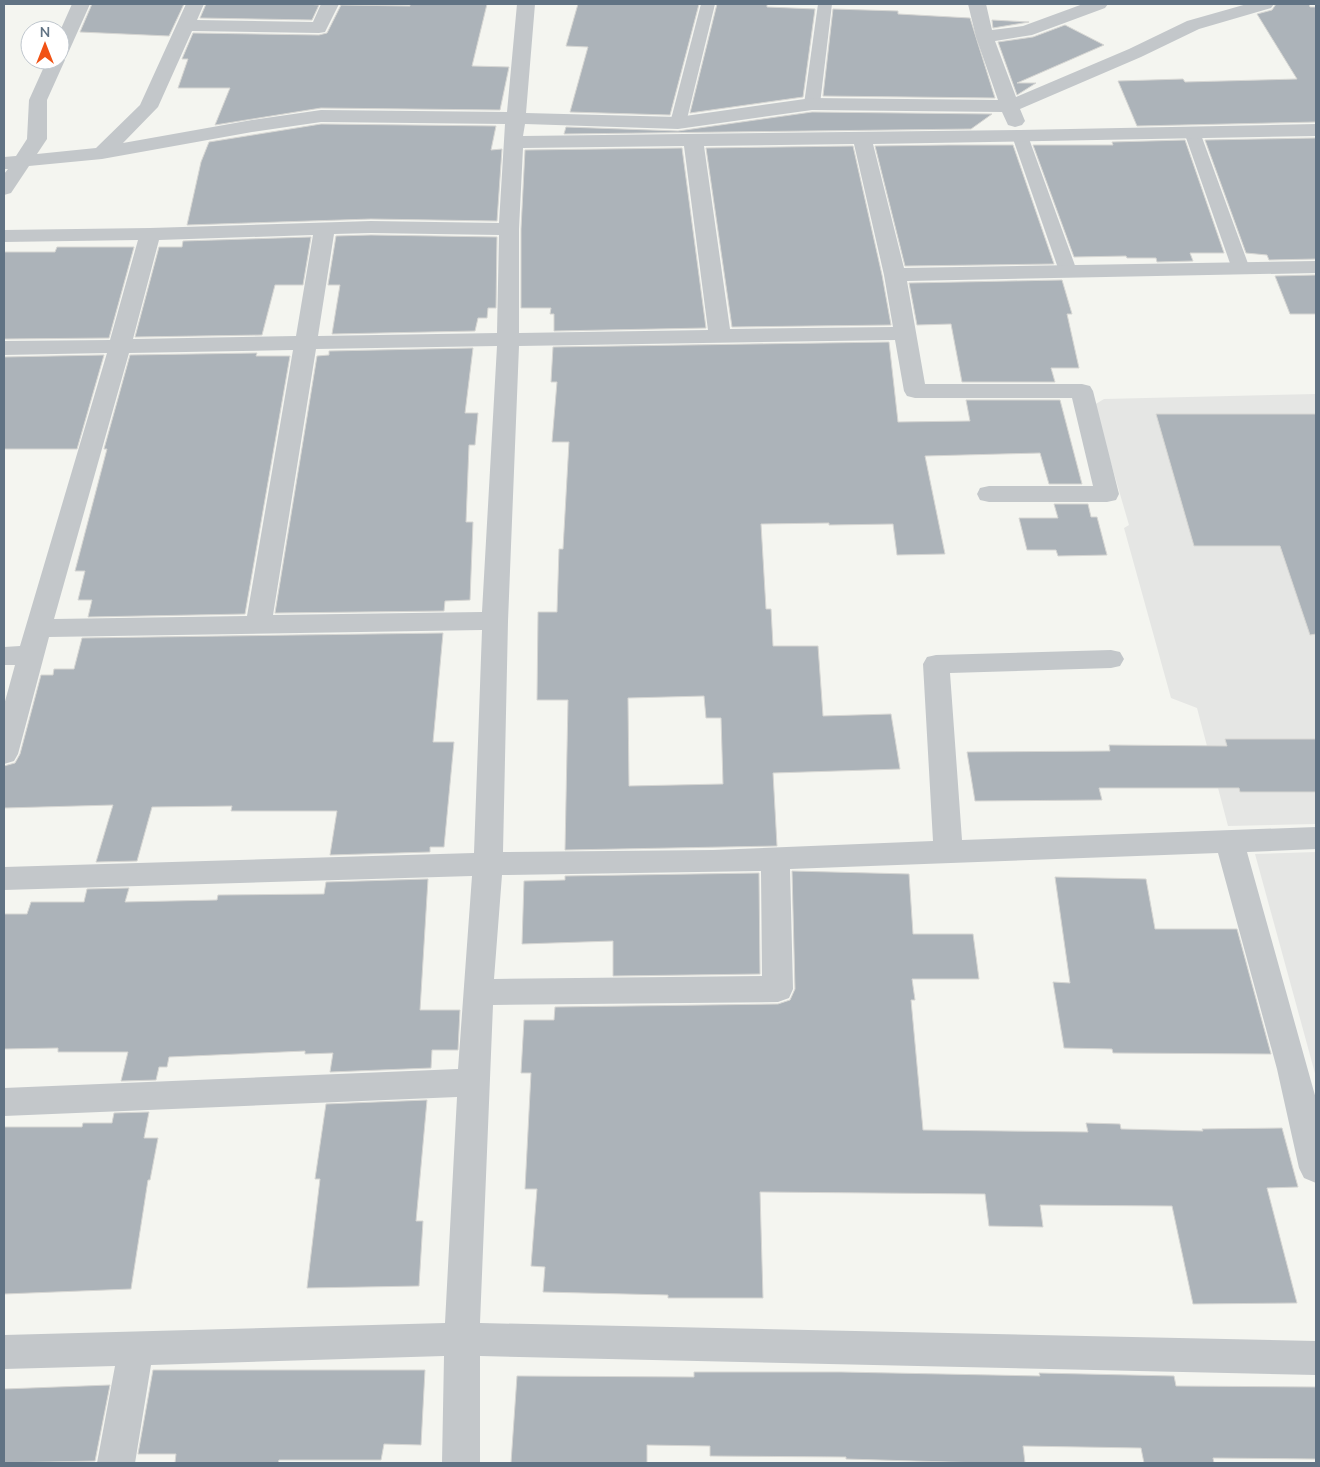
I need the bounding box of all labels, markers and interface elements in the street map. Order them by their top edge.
north arrow [20,20,70,70]
text: N [40,23,50,42]

